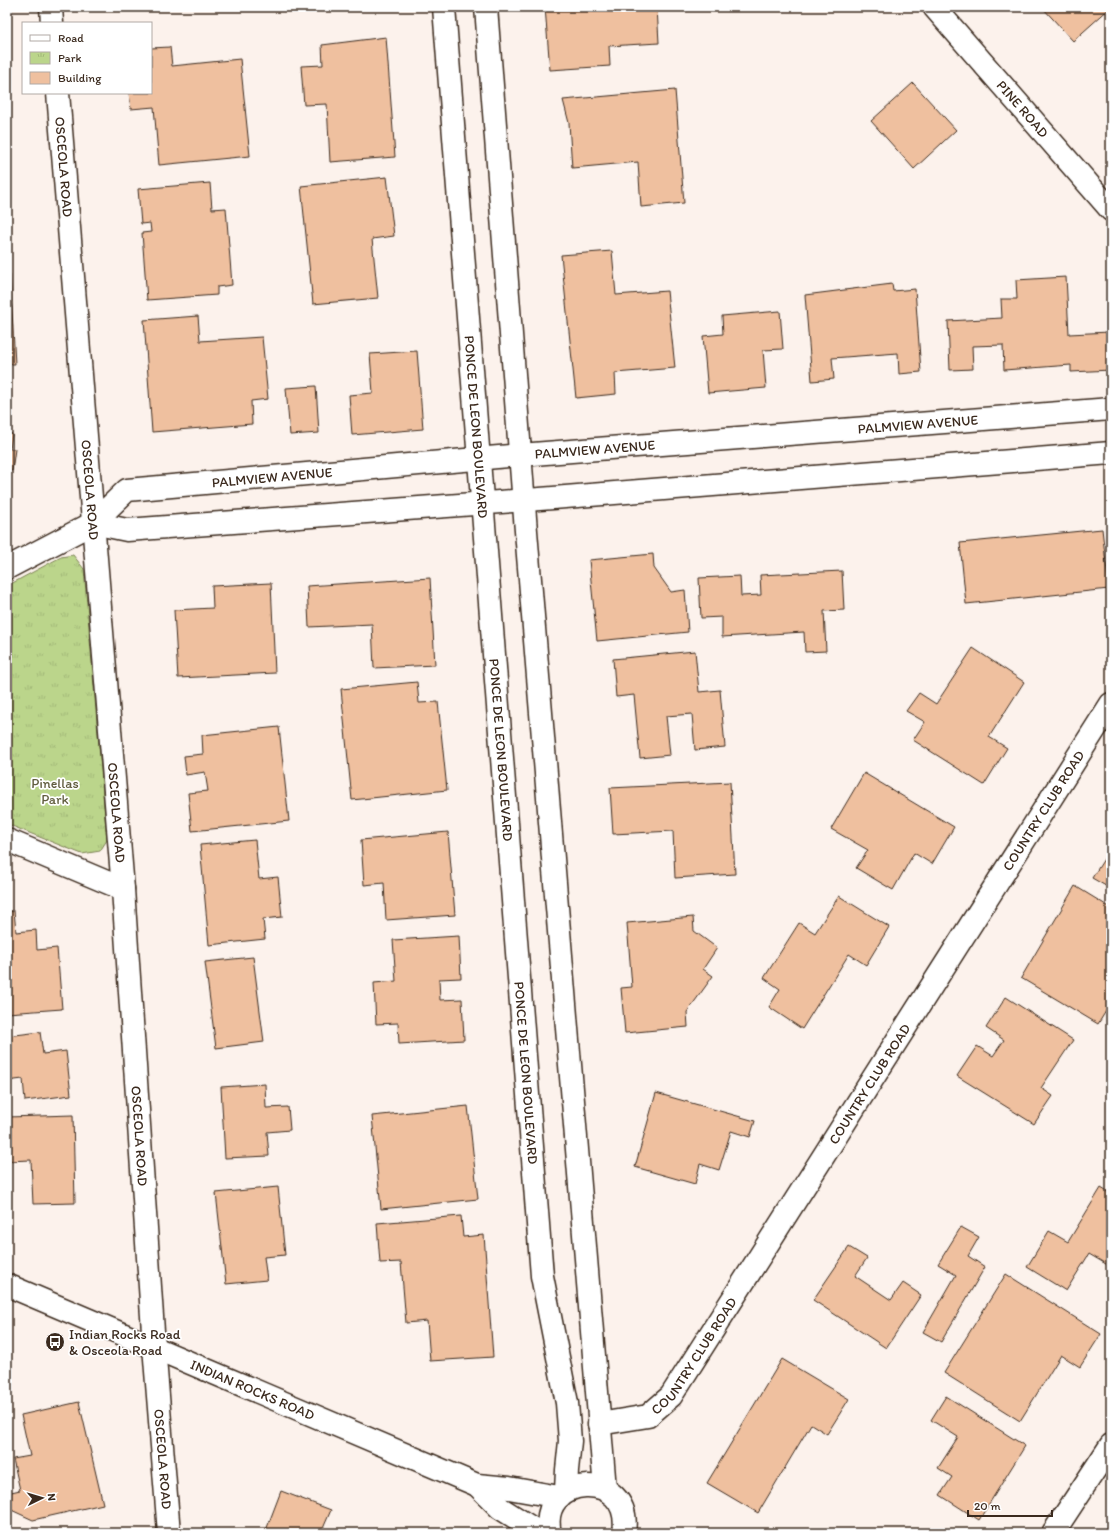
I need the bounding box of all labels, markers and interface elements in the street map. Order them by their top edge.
legend [22,22,152,94]
text: Road [58,31,84,45]
text: Park [58,51,82,65]
text: Building [58,71,102,85]
street label: PINE ROAD [993,77,1052,141]
street label: OSCEOLA ROAD [51,116,76,218]
street label: PONCE DE LEON BOULEVARD [460,335,491,519]
street label: PALMVIEW AVENUE [857,411,979,438]
street label: PALMVIEW AVENUE [534,436,656,463]
street label: OSCEOLA ROAD [77,439,102,541]
street label: PALMVIEW AVENUE [211,464,333,491]
street label: PONCE DE LEON BOULEVARD [485,658,516,842]
street label: COUNTRY CLUB ROAD [999,747,1088,874]
street label: OSCEOLA ROAD [104,762,129,864]
park label: Pinellas Park [31,775,79,808]
street label: PONCE DE LEON BOULEVARD [510,981,541,1165]
street label: COUNTRY CLUB ROAD [825,1021,914,1148]
street label: OSCEOLA ROAD [127,1085,151,1187]
street label: COUNTRY CLUB ROAD [648,1294,741,1418]
place label: Indian Rocks Road & Osceola Road [69,1326,181,1359]
bus stop icon: Indian Rocks Road & Osceola Road [44,1331,66,1353]
street label: INDIAN ROCKS ROAD [188,1356,317,1424]
street label: OSCEOLA ROAD [150,1408,175,1510]
north arrow [22,1478,62,1518]
scale bar [968,1492,1052,1518]
text: N [45,1493,58,1501]
text: 20 m [974,1499,1001,1513]

